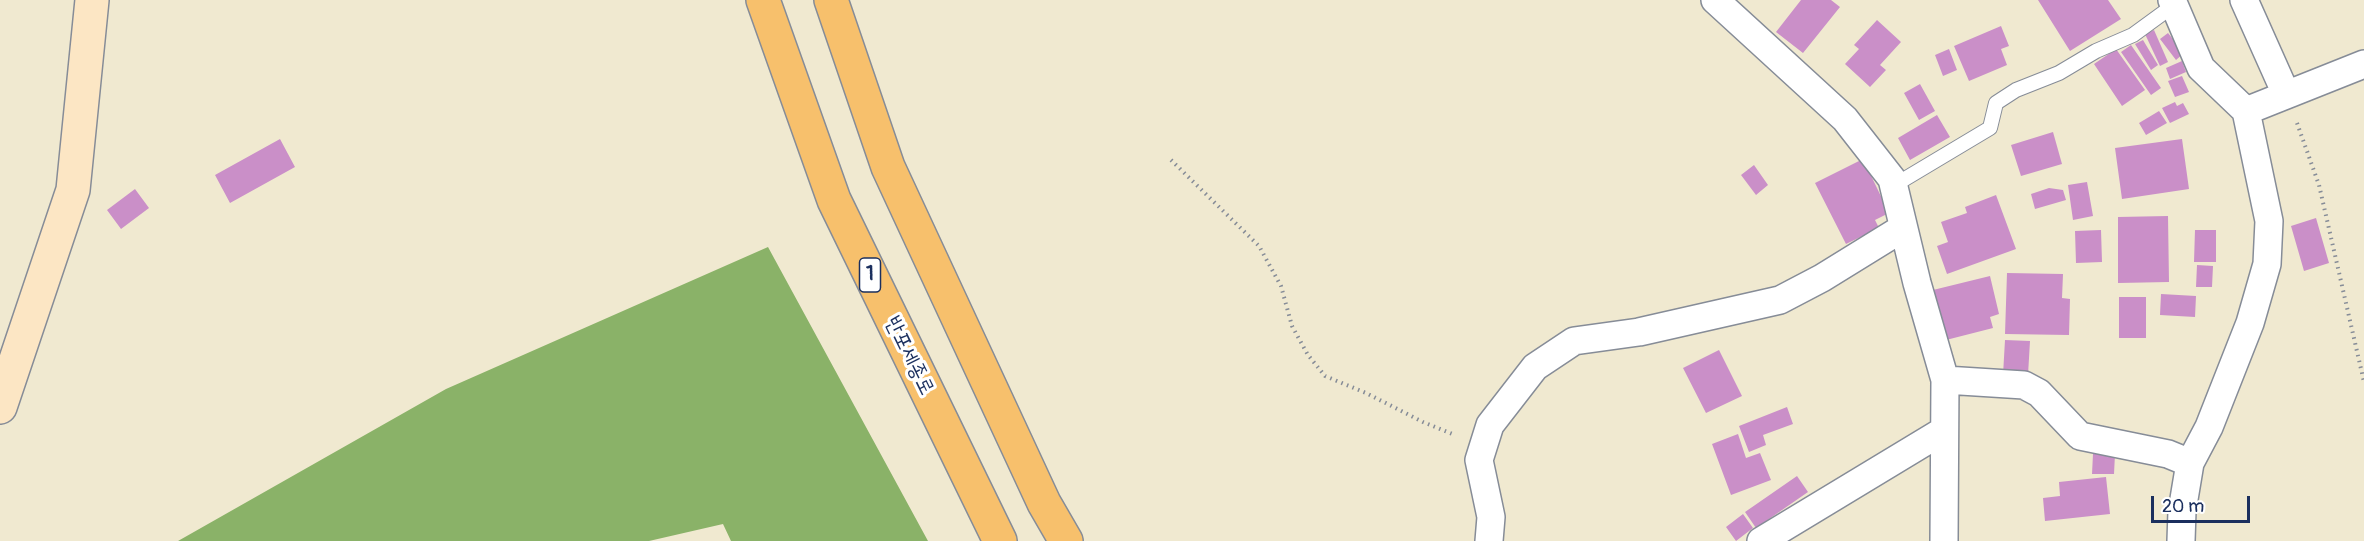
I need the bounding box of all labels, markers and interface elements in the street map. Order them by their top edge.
road number: 1 [860,258,880,292]
street label: 반포세종로 [879,313,939,399]
scale bar [2154,484,2253,522]
text: 20 m [2162,495,2204,518]

